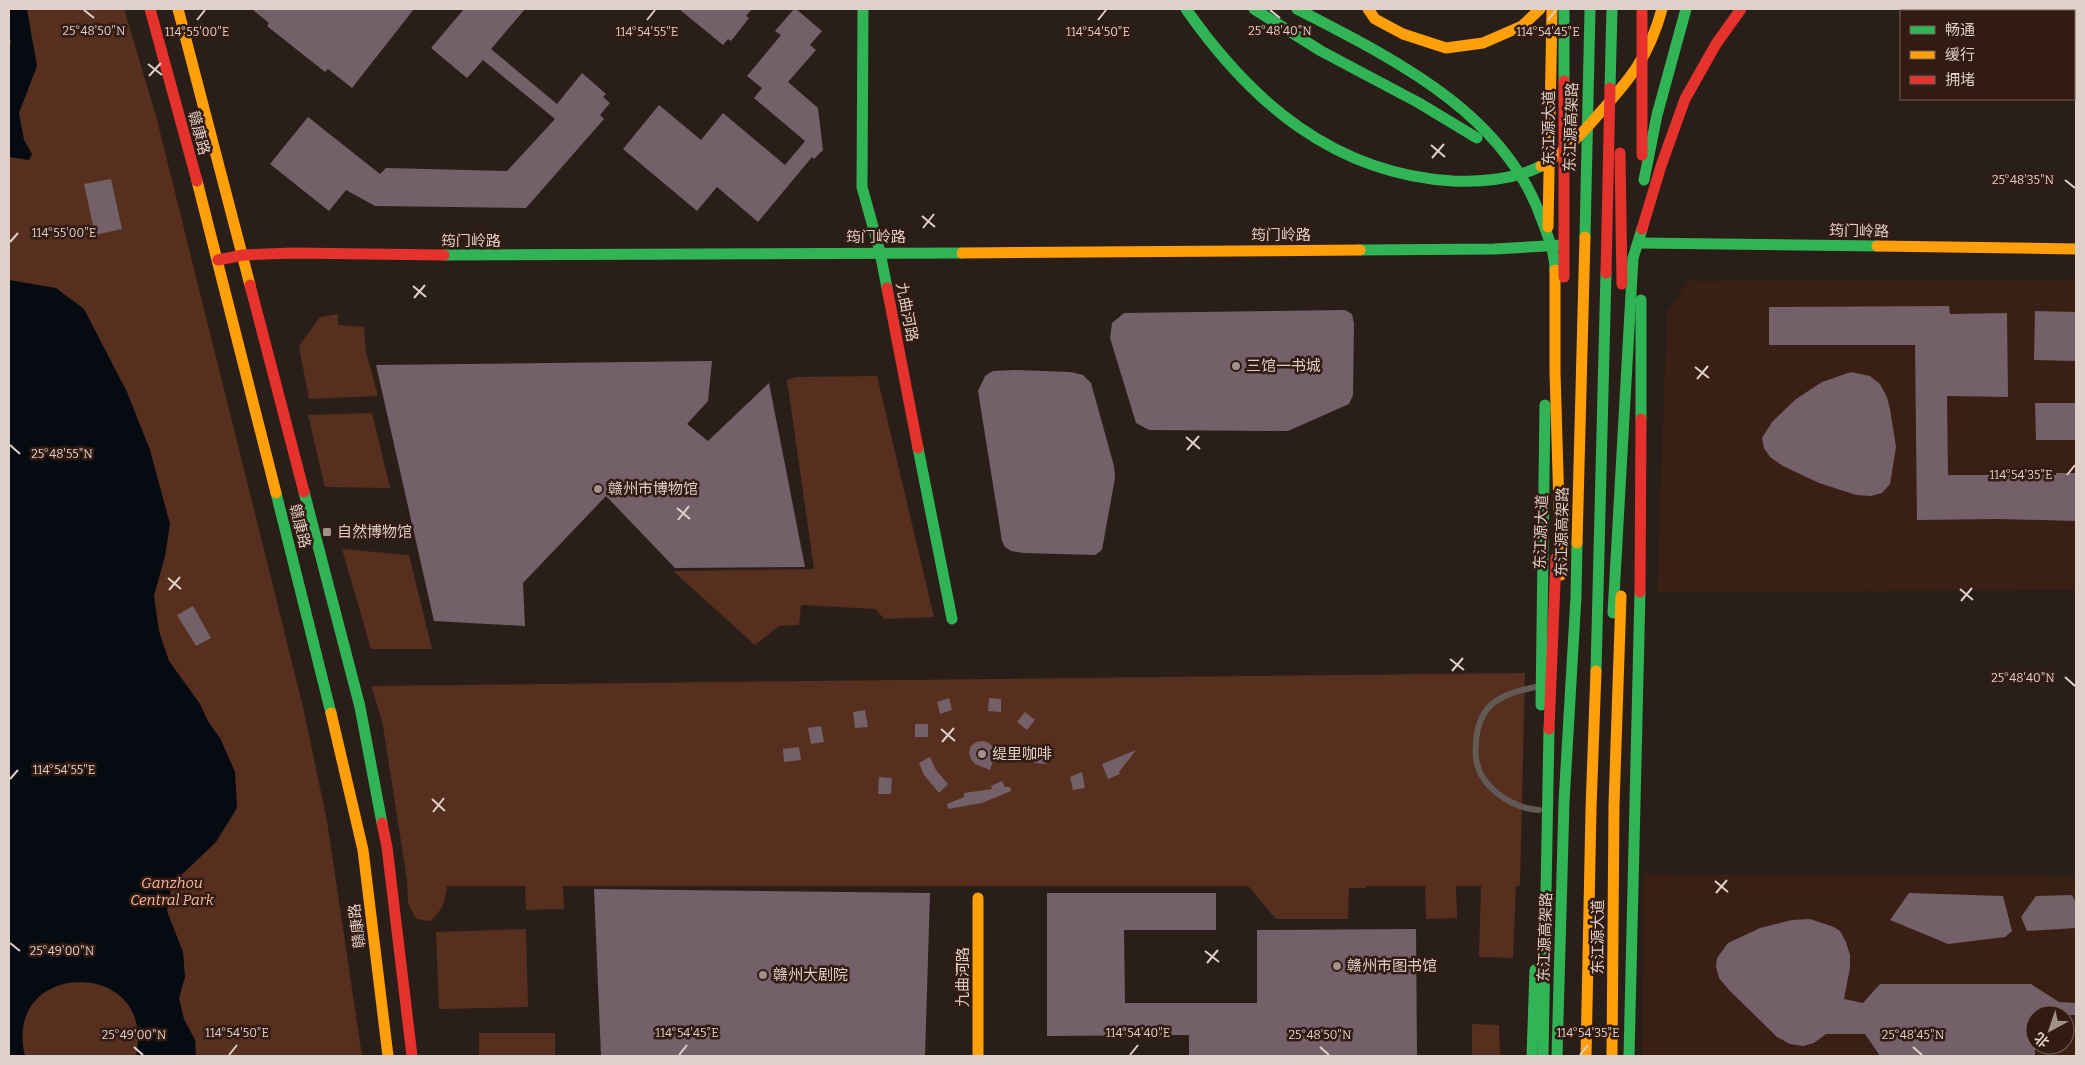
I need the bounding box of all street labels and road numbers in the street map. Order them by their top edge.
street label: 东江源高架路 [1560,82,1582,172]
street label: 东江源大道 [1540,90,1558,166]
street label: 赣康路 [184,109,214,157]
street label: 筠门岭路 [1829,221,1889,241]
street label: 筠门岭路 [1251,226,1311,244]
street label: 筠门岭路 [846,228,906,246]
street label: 筠门岭路 [441,232,501,250]
street label: 九曲河路 [892,281,922,343]
street label: 东江源高架路 [1552,487,1572,577]
street label: 东江源大道 [1531,494,1551,570]
street label: 赣康路 [286,502,314,550]
street label: 东江源高架路 [1534,892,1556,982]
street label: 东江源大道 [1589,899,1607,975]
street label: 赣康路 [345,903,369,949]
street label: 九曲河路 [954,947,972,1007]

